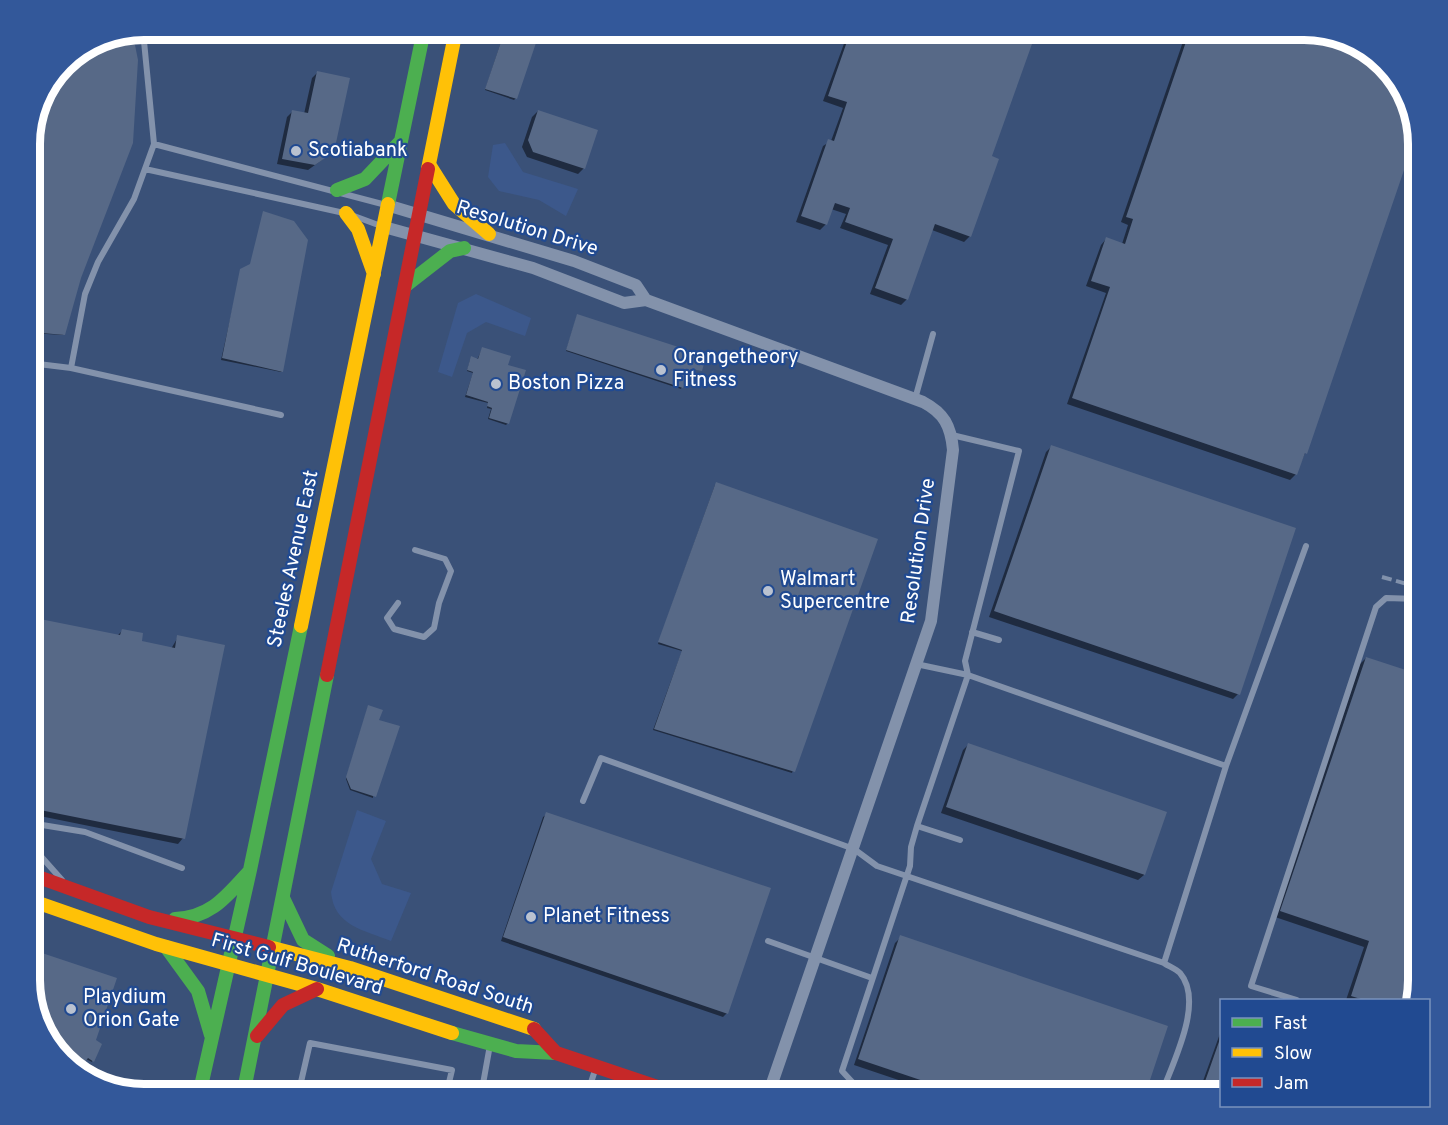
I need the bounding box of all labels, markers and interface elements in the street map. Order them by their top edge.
place label: Scotiabank [308,138,408,164]
marker: Scotiabank [289,144,303,158]
street label: Resolution Drive [453,195,601,263]
place label: Orangetheory Fitness [673,345,799,394]
marker: Orangetheory Fitness [654,363,668,377]
place label: Boston Pizza [508,371,624,397]
marker: Boston Pizza [489,377,503,391]
street label: Steeles Avenue East [262,468,326,650]
street label: Resolution Drive [896,476,942,626]
place label: Walmart Supercentre [780,567,890,616]
marker: Walmart Supercentre [761,584,775,598]
place label: Planet Fitness [543,904,670,930]
marker: Planet Fitness [524,910,538,924]
street label: First Gulf Boulevard [208,928,386,1002]
street label: Rutherford Road South [333,933,537,1021]
place label: Playdium Orion Gate [83,985,180,1034]
legend [1220,999,1430,1107]
marker: Playdium Orion Gate [64,1002,78,1016]
text: Fast [1274,1013,1307,1036]
text: Slow [1274,1043,1312,1066]
text: Jam [1274,1073,1309,1096]

